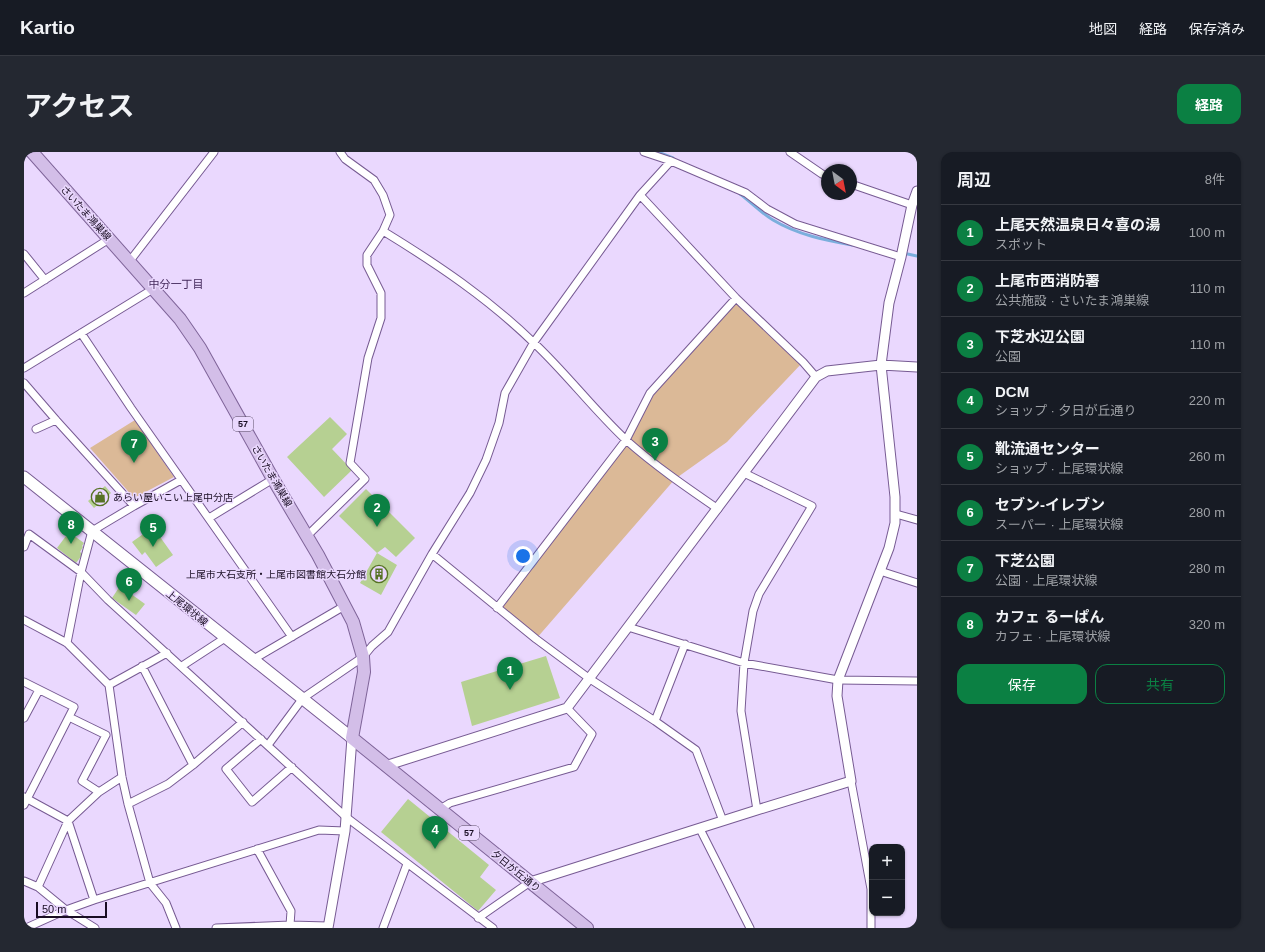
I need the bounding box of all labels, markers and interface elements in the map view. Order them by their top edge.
text: Kartio [20,17,75,38]
text: 地図 [1089,21,1117,37]
text: 経路 [1139,21,1167,37]
text: 保存済み [1189,21,1245,37]
button: 経路 [1177,84,1241,124]
text: アクセス [24,91,135,122]
north arrow [821,164,857,200]
text: 周辺 [957,171,991,190]
text: 8件 [1205,172,1225,187]
street label: さいたま鴻巣線 [59,183,113,243]
text: 上尾天然温泉日々喜の湯 [995,216,1160,233]
text: 1 [966,225,974,240]
text: 100 m [1189,225,1225,240]
text: スポット [995,237,1047,252]
text: 上尾市西消防署 [995,272,1100,289]
district label: 中分一丁目 [149,278,204,290]
text: 2 [966,281,974,296]
text: 110 m [1190,281,1225,296]
text: 公共施設 · さいたま鴻巣線 [995,293,1149,308]
text: 下芝水辺公園 [995,328,1085,345]
text: 3 [966,337,974,352]
text: 110 m [1190,337,1225,352]
text: 公園 [995,349,1021,364]
text: DCM [995,383,1029,400]
text: 4 [966,393,974,408]
text: 220 m [1189,393,1225,408]
text: ショップ · 夕日が丘通り [995,403,1137,418]
road number: 57 [233,417,253,431]
pin: 3 [642,428,668,461]
pin: 7 [121,430,147,463]
text: 靴流通センター [995,440,1100,457]
street label: さいたま鴻巣線 [250,443,294,509]
text: 5 [966,449,974,464]
text: 260 m [1189,449,1225,464]
text: ショップ · 上尾環状線 [995,461,1124,476]
shop icon: あらい屋いこい上尾中分店 [90,487,110,507]
place label: あらい屋いこい上尾中分店 [113,492,233,503]
pin: 2 [364,494,390,527]
text: セブン-イレブン [995,496,1105,513]
text: 6 [966,505,974,520]
text: 280 m [1189,505,1225,520]
pin: 8 [58,511,84,544]
pin: 5 [140,514,166,547]
text: スーパー · 上尾環状線 [995,517,1123,532]
your location [513,546,533,566]
text: 下芝公園 [995,552,1055,569]
text: 7 [966,561,974,576]
text: 280 m [1189,561,1225,576]
building icon: 上尾市大石支所・上尾市図書館大石分館 [369,564,389,584]
pin: 6 [116,568,142,601]
place label: 上尾市大石支所・上尾市図書館大石分館 [186,569,366,580]
text: 公園 · 上尾環状線 [995,573,1098,588]
street label: 上尾環状線 [164,588,210,628]
text: カフェ るーぱん [995,608,1104,625]
text: 8 [966,617,974,632]
text: 320 m [1189,617,1225,632]
text: カフェ · 上尾環状線 [995,629,1111,644]
pin: 1 [497,657,523,690]
button: 保存 [957,664,1087,704]
button: 共有 [1095,664,1225,704]
pin: 4 [422,816,448,849]
road number: 57 [459,826,479,840]
map controls [869,844,905,916]
button: + [869,844,905,880]
street label: 夕日が丘通り [489,848,543,894]
button: − [869,880,905,916]
scale bar [36,900,107,919]
text: 50 m [42,903,66,915]

